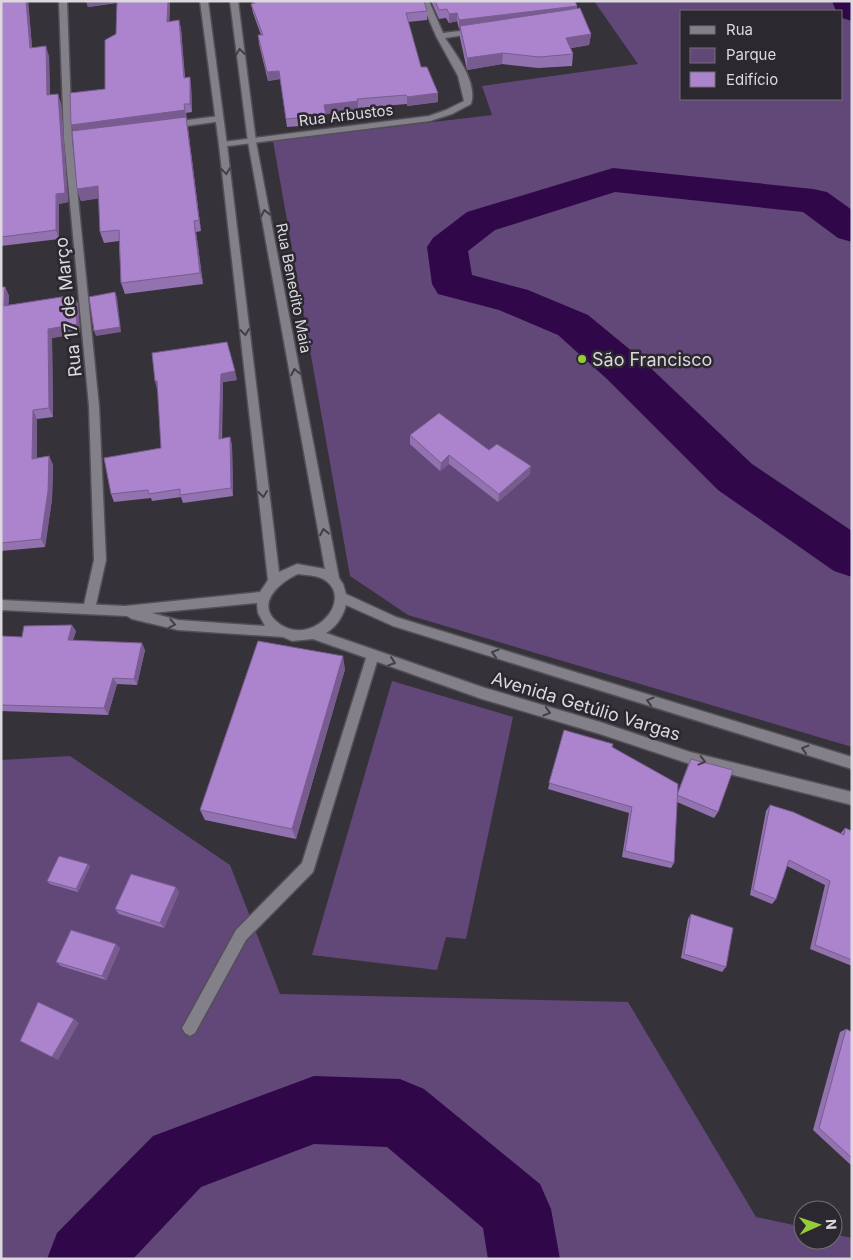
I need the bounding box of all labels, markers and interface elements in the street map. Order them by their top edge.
legend [680,10,843,100]
text: Rua [726,20,753,39]
text: Parque [726,45,776,64]
one-way arrow [236,48,246,56]
text: Edifício [726,70,778,89]
street label: Rua Arbustos [298,100,394,130]
one-way arrow [220,167,231,175]
one-way arrow [260,208,271,217]
street label: Rua Benedito Maia [272,221,316,355]
street label: Rua 17 de Março [50,236,86,378]
one-way arrow [239,329,250,337]
place label: São Francisco [592,349,712,370]
marker: São Francisco [576,353,588,365]
one-way arrow [290,368,300,377]
one-way arrow [257,490,268,498]
one-way arrow [320,528,330,536]
one-way arrow [168,618,177,629]
one-way arrow [491,649,499,659]
one-way arrow [388,656,396,666]
street label: Avenida Getúlio Vargas [489,667,683,745]
one-way arrow [646,697,655,707]
one-way arrow [542,706,551,717]
one-way arrow [802,745,810,755]
one-way arrow [697,755,706,766]
north arrow [793,1200,843,1250]
text: N [823,1219,840,1230]

